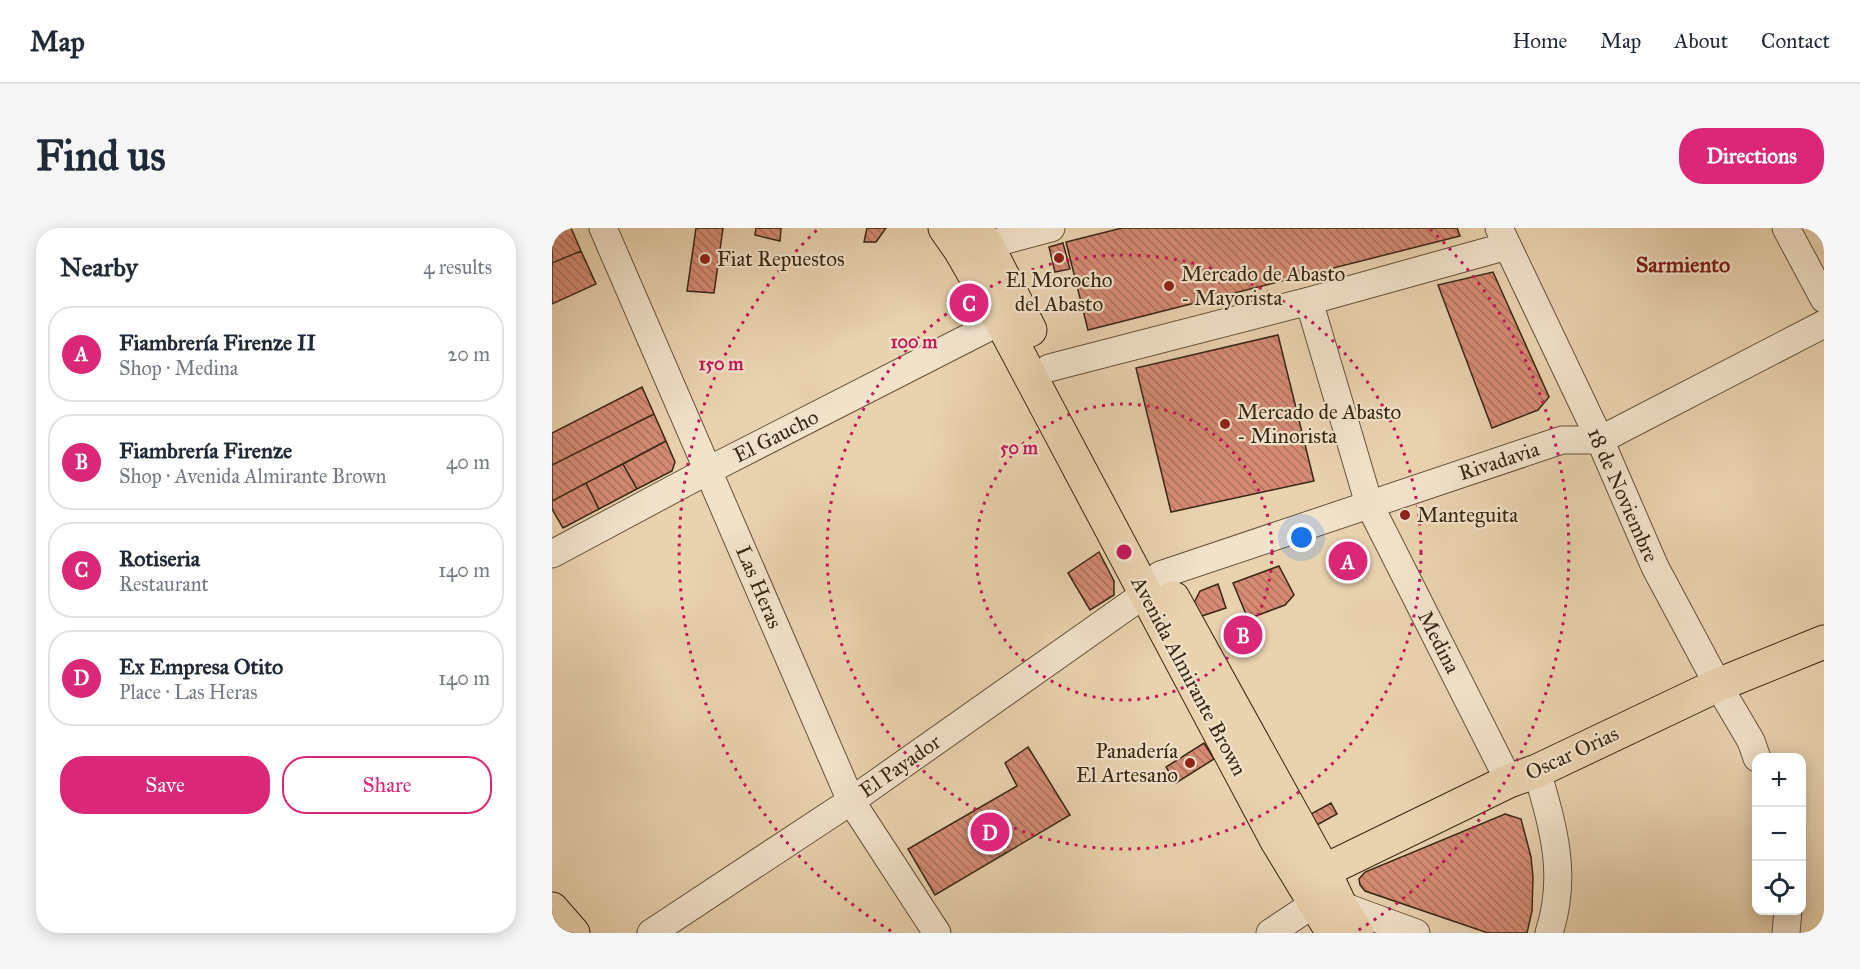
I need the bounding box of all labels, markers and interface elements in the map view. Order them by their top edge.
text: Map [30,24,85,59]
text: Home [1512,28,1567,54]
text: Map [1600,28,1641,54]
text: About [1674,28,1728,54]
text: Contact [1761,28,1830,54]
button: Directions [1679,128,1824,184]
text: Find us [36,130,166,182]
place label: Fiat Repuestos [717,246,845,272]
text: Nearby [60,251,138,283]
marker: El Morocho del Abasto [1052,251,1066,265]
district label: Sarmiento [1636,251,1730,278]
marker: Fiat Repuestos [698,252,712,266]
text: 4 results [423,255,492,279]
place label: Mercado de Abasto - Mayorista [1181,261,1346,311]
place label: El Morocho del Abasto [1005,267,1113,317]
marker: Mercado de Abasto - Mayorista [1162,279,1176,293]
pin: C [950,280,988,326]
text: Fiambrería Firenze II [119,329,316,356]
text: 100 m [891,331,938,353]
text: A [75,342,88,366]
text: 20 m [447,342,490,366]
text: 150 m [699,353,744,375]
text: Shop · Medina [119,356,238,380]
place label: Mercado de Abasto - Minorista [1237,399,1402,449]
street label: El Gaucho [729,403,823,468]
marker: Mercado de Abasto - Minorista [1218,417,1232,431]
street label: 18 de Noviembre [1582,424,1664,567]
street label: Rivadavia [1455,436,1543,486]
text: Fiambrería Firenze [119,437,292,464]
text: 50 m [1000,437,1039,459]
text: B [75,450,88,474]
text: 40 m [446,450,490,474]
text: Shop · Avenida Almirante Brown [119,464,386,488]
place label: Manteguita [1417,502,1518,528]
marker: Manteguita [1398,508,1412,522]
your location [1287,523,1316,552]
pin: A [1328,538,1368,584]
street label: Las Heras [730,542,788,632]
centre of rings [1114,542,1134,562]
text: Rotiseria [119,545,200,572]
text: C [75,558,88,582]
text: 140 m [438,558,490,582]
text: Restaurant [119,572,209,596]
street label: Avenida Almirante Brown [1126,572,1252,780]
street label: Medina [1412,606,1466,678]
pin: B [1224,612,1262,658]
text: Ex Empresa Otito [119,653,283,680]
text: D [74,666,89,690]
text: 140 m [438,666,490,690]
text: Place · Las Heras [119,680,258,704]
street label: Oscar Orias [1521,720,1623,786]
street label: El Payador [854,729,946,803]
place label: Panadería El Artesano [1076,738,1178,788]
map controls [1752,753,1806,915]
button: + [1752,753,1806,807]
button: Save [60,756,270,814]
button: Share [282,756,492,814]
marker: Panadería El Artesano [1183,756,1197,770]
button: − [1752,807,1806,861]
pin: D [970,810,1010,854]
button: locate [1752,861,1806,915]

